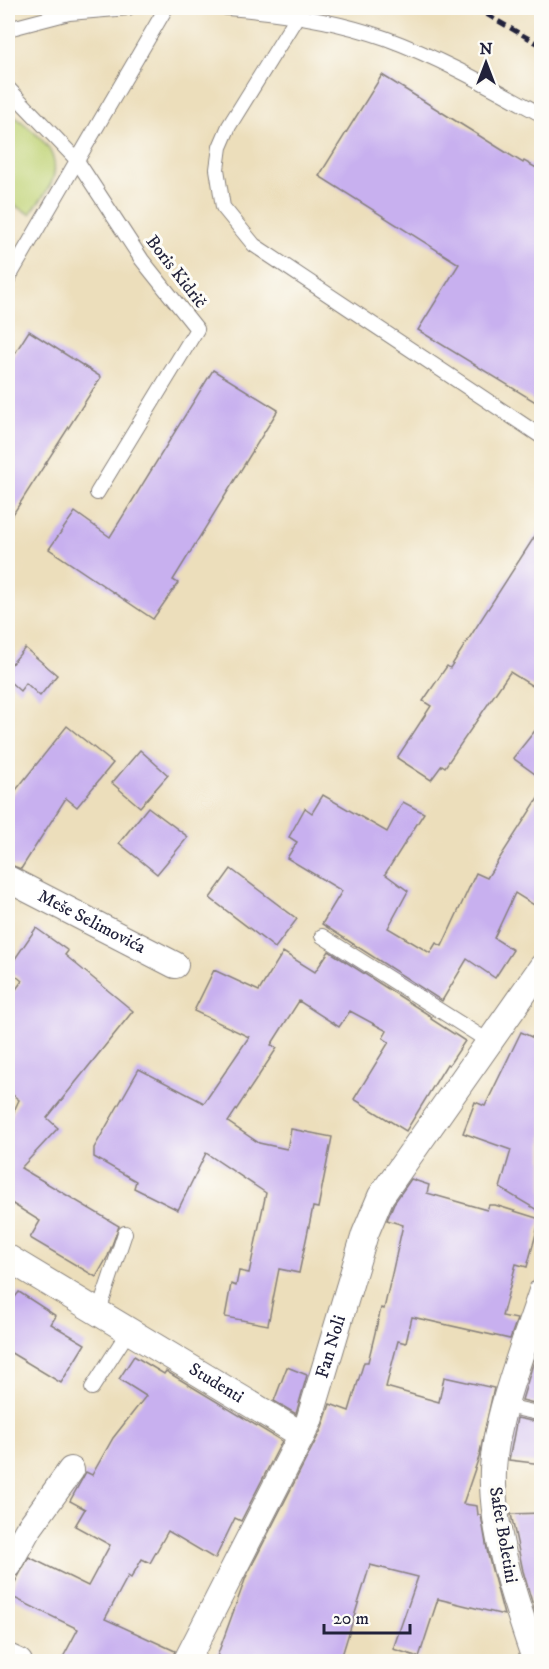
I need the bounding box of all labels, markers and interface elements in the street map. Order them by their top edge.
north arrow [456,33,516,93]
text: N [479,39,493,59]
street label: Boris Kidrič [141,231,211,313]
street label: Meše Selimovića [34,885,149,959]
street label: Fan Noli [311,1313,351,1381]
street label: Studenti [185,1358,248,1408]
street label: Safet Boletini [484,1485,522,1585]
scale bar [324,1597,410,1635]
text: 20 m [333,1608,369,1630]

